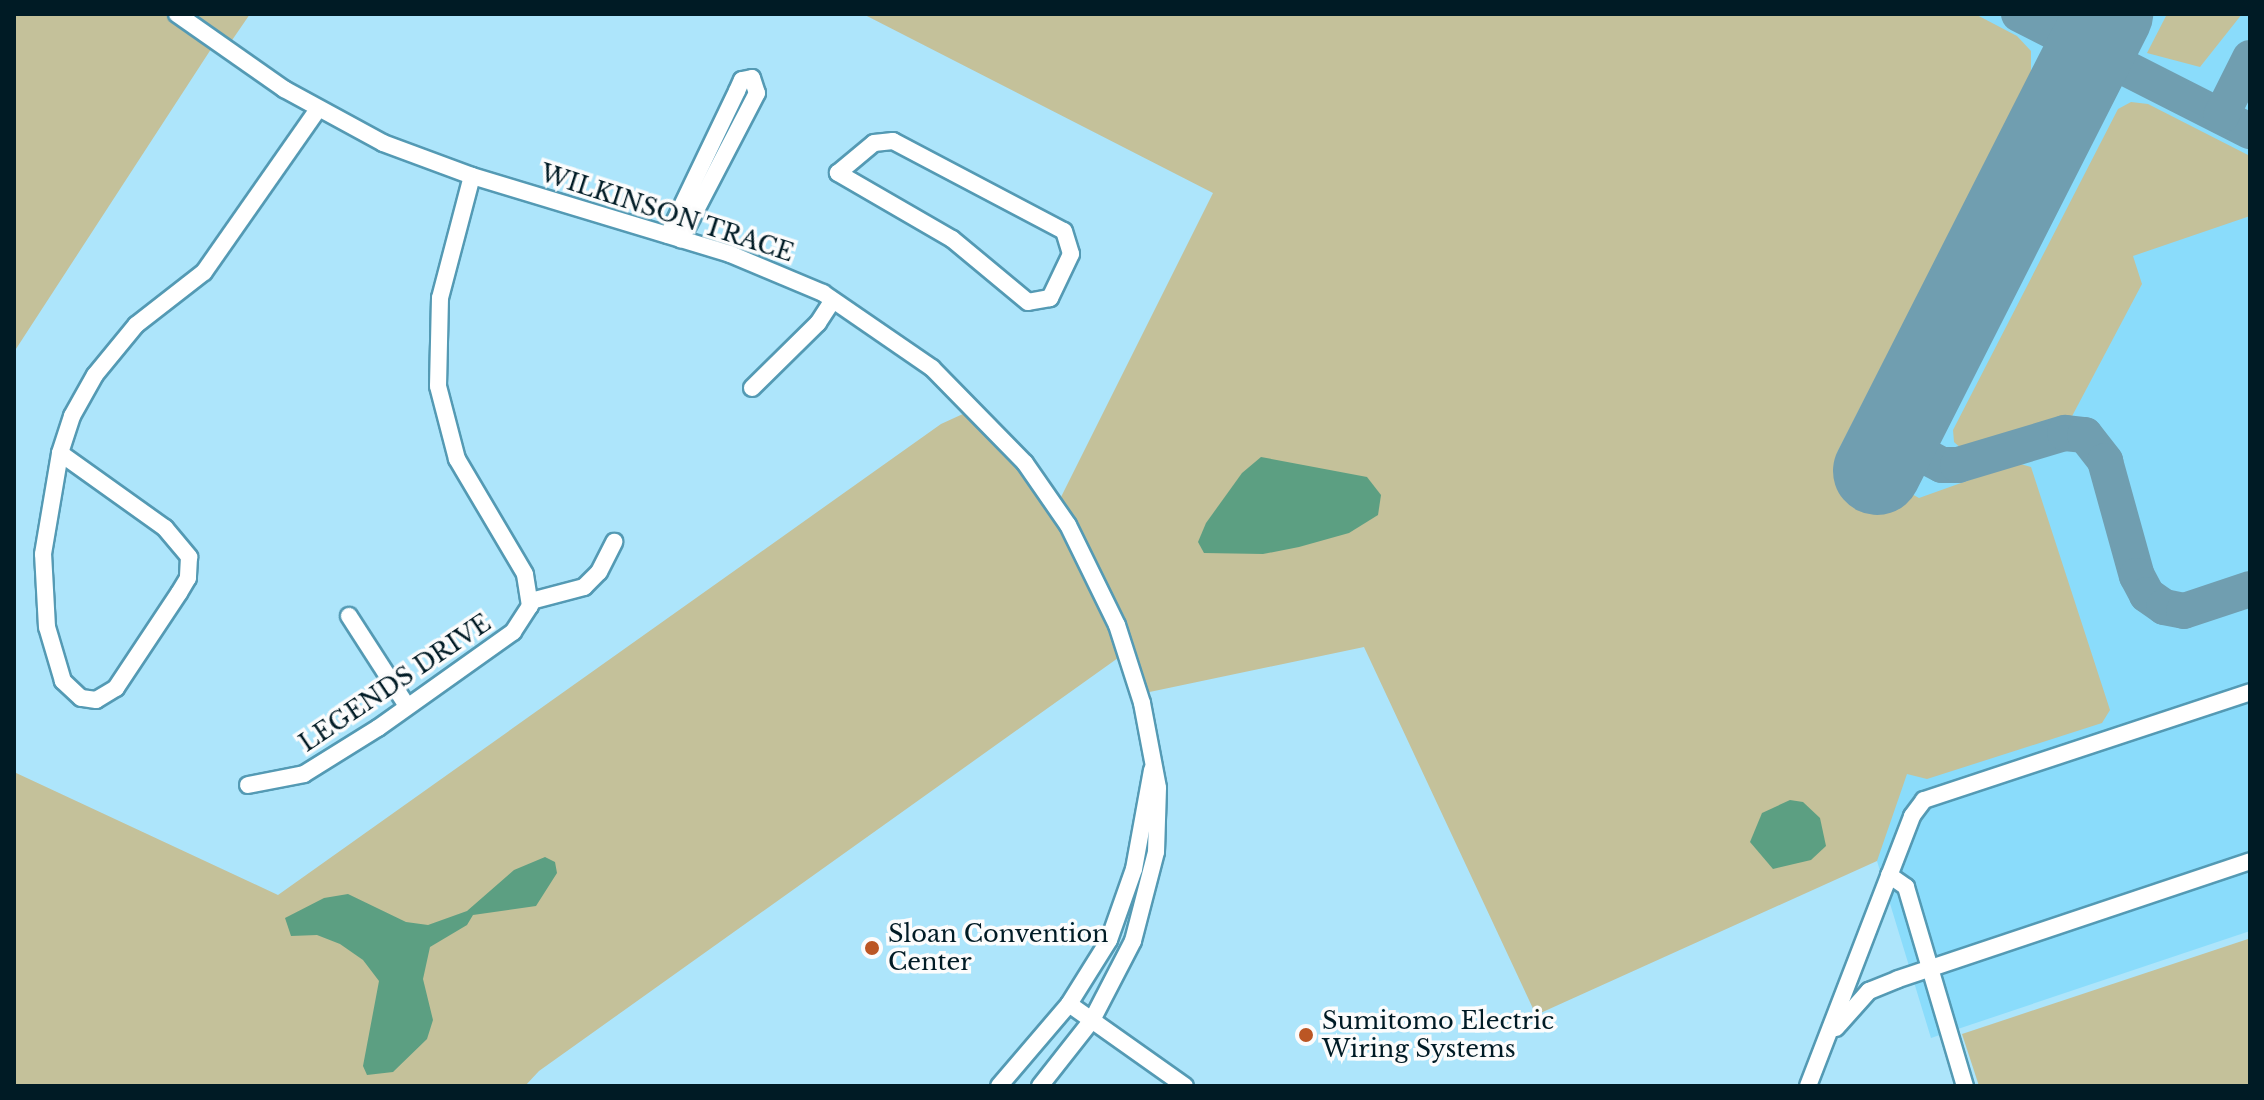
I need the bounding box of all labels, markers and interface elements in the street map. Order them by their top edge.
street label: WILKINSON TRACE [536,158,798,268]
street label: LEGENDS DRIVE [294,608,496,758]
place label: Sloan Convention Center [888,920,1109,976]
marker: Sloan Convention Center [863,939,881,957]
place label: Sumitomo Electric Wiring Systems [1322,1007,1554,1063]
marker: Sumitomo Electric Wiring Systems [1297,1026,1315,1044]

